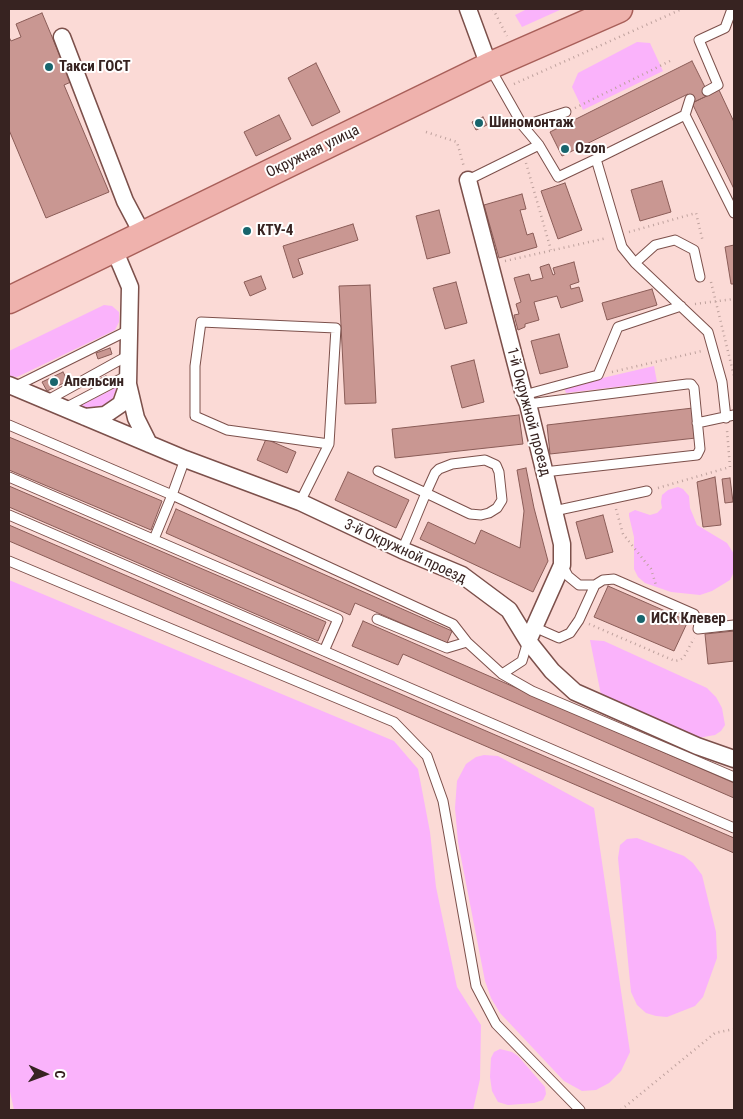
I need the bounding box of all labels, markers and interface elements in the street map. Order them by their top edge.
place label: Такси ГОСТ [59,58,131,76]
marker: Такси ГОСТ [43,61,55,73]
place label: Шиномонтаж [489,114,574,132]
marker: Шиномонтаж [473,117,485,129]
street label: Окружная улица [263,122,363,182]
place label: Ozon [575,140,606,158]
marker: Ozon [559,143,571,155]
place label: КТУ-4 [257,222,293,240]
marker: КТУ-4 [241,225,253,237]
street label: 1-й Окружной проезд [502,346,554,478]
place label: Апельсин [64,373,124,391]
marker: Апельсин [48,376,60,388]
street label: 3-й Окружной проезд [341,516,469,588]
place label: ИСК Клевер [651,610,726,628]
marker: ИСК Клевер [635,613,647,625]
north arrow [20,1049,70,1099]
text: С [52,1070,68,1079]

